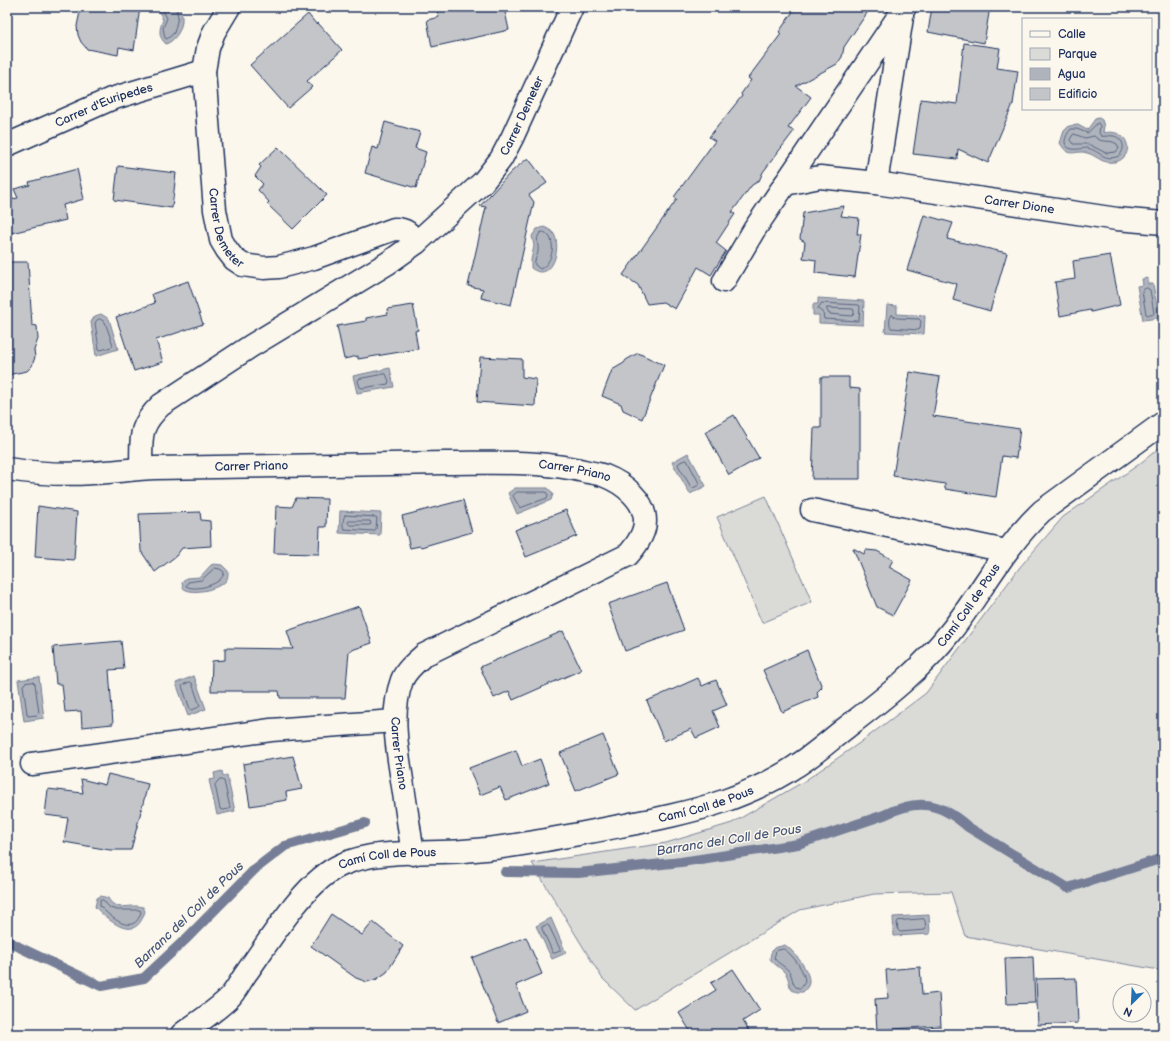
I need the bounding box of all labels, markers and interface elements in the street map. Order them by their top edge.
legend [1022,18,1152,110]
text: Calle [1058,27,1086,42]
text: Parque [1058,47,1097,62]
text: Agua [1058,67,1086,82]
street label: Carrer Demeter [497,73,547,158]
street label: Carrer d'Euripedes [53,79,154,130]
text: Edificio [1058,87,1098,102]
street label: Carrer Demeter [206,187,247,271]
street label: Carrer Dione [983,192,1056,217]
street label: Carrer Priano [538,457,614,485]
street label: Carrer Priano [214,458,289,474]
street label: Camí Coll de Pous [934,561,1003,650]
street label: Carrer Priano [388,717,411,791]
street label: Camí Coll de Pous [657,783,756,826]
water label: Barranc del Coll de Pous [655,821,803,859]
street label: Camí Coll de Pous [336,845,436,873]
water label: Barranc del Coll de Pous [131,858,248,972]
north arrow [1112,983,1152,1023]
text: N [1122,1004,1135,1019]

